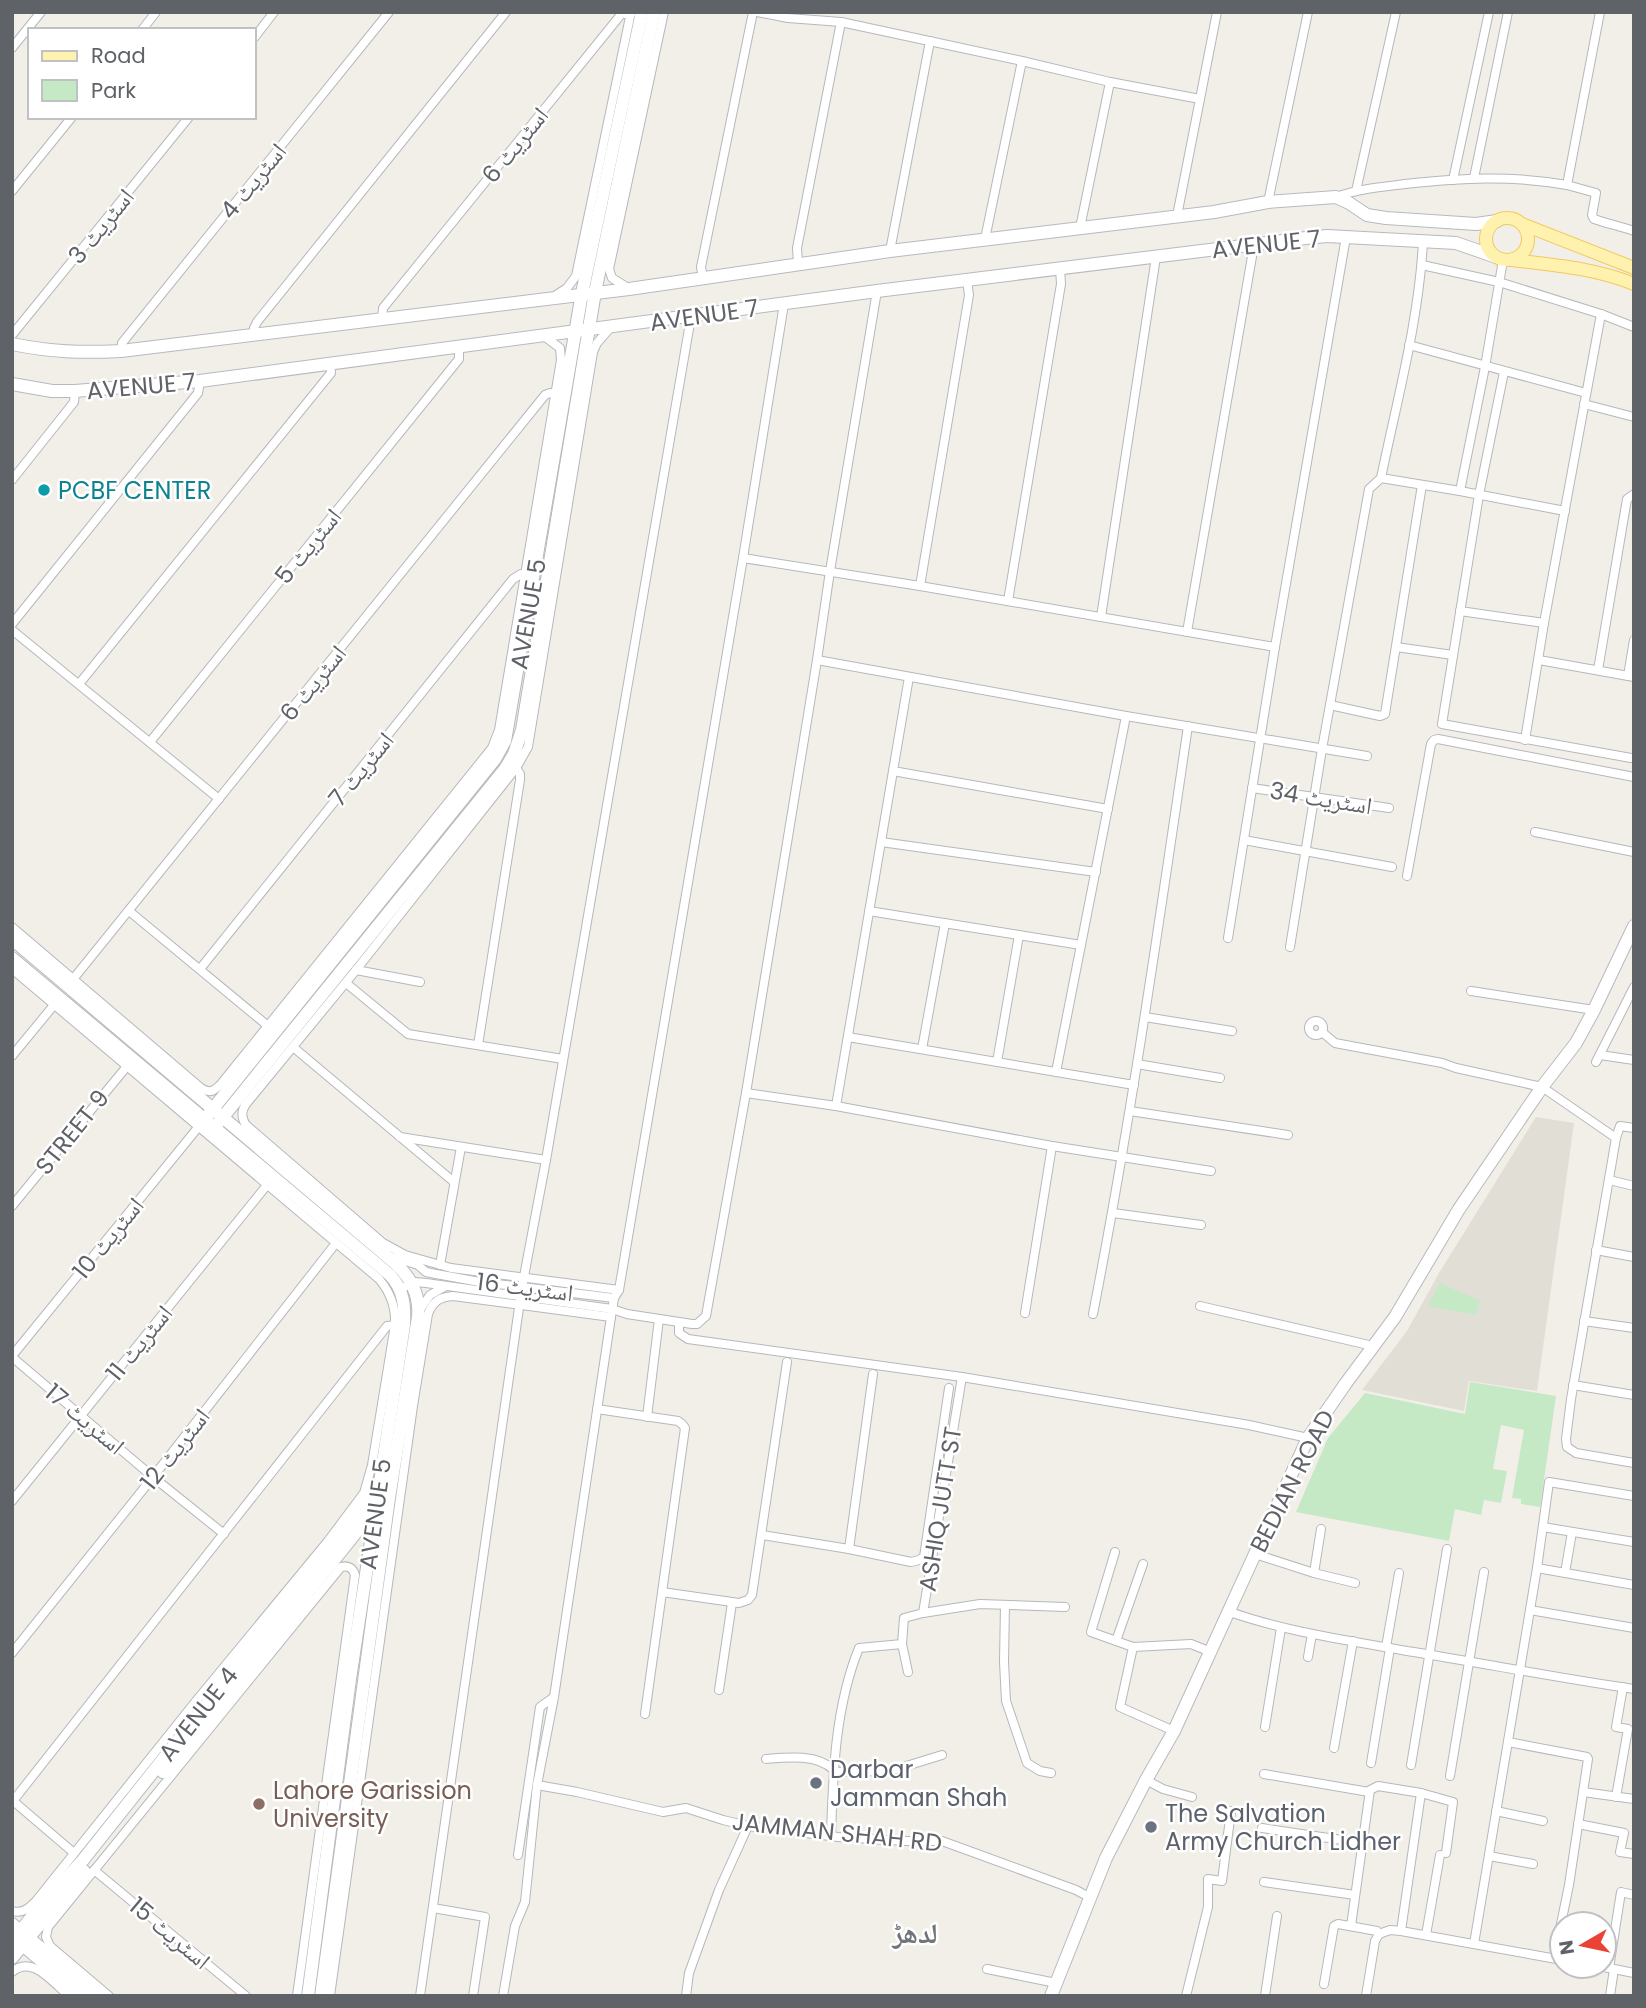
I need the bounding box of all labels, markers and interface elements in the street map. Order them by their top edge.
legend [28,28,256,119]
text: Road [91,41,146,70]
text: Park [91,76,136,105]
street label: اسٹریٹ 6 [474,100,556,190]
street label: اسٹریٹ 4 [212,136,294,226]
street label: اسٹریٹ 3 [60,181,142,271]
street label: AVENUE 7 [1210,222,1322,266]
street label: AVENUE 7 [647,291,761,339]
street label: AVENUE 7 [85,365,197,407]
place label: PCBF CENTER [58,474,211,507]
marker: PCBF CENTER [36,482,52,498]
street label: اسٹریٹ 5 [267,501,349,591]
street label: AVENUE 5 [502,556,554,672]
street label: اسٹریٹ 6 [272,638,354,728]
street label: اسٹریٹ 7 [321,725,401,813]
street label: اسٹریٹ 34 [1267,774,1375,822]
street label: STREET 9 [27,1082,117,1182]
street label: اسٹریٹ 10 [65,1190,151,1286]
street label: اسٹریٹ 16 [475,1265,575,1309]
street label: اسٹریٹ 11 [98,1298,180,1388]
street label: اسٹریٹ 17 [38,1376,132,1462]
street label: اسٹریٹ 12 [133,1401,217,1497]
street label: BEDIAN ROAD [1242,1404,1342,1558]
street label: ASHIQ JUTT ST [911,1424,969,1594]
street label: AVENUE 5 [351,1456,399,1572]
street label: AVENUE 4 [151,1660,245,1768]
place label: Darbar Jamman Shah [830,1753,1007,1814]
place label: Lahore Garission University [273,1774,472,1835]
marker: Darbar Jamman Shah [808,1775,824,1791]
marker: Lahore Garission University [251,1796,267,1812]
place label: The Salvation Army Church Lidher [1165,1797,1401,1858]
street label: JAMMAN SHAH RD [730,1805,944,1859]
marker: The Salvation Army Church Lidher [1143,1819,1159,1835]
street label: اسٹریٹ 15 [122,1889,218,1977]
north arrow [1548,1910,1618,1980]
district label: لدھڑ [891,1914,938,1953]
text: N [1552,1938,1581,1957]

